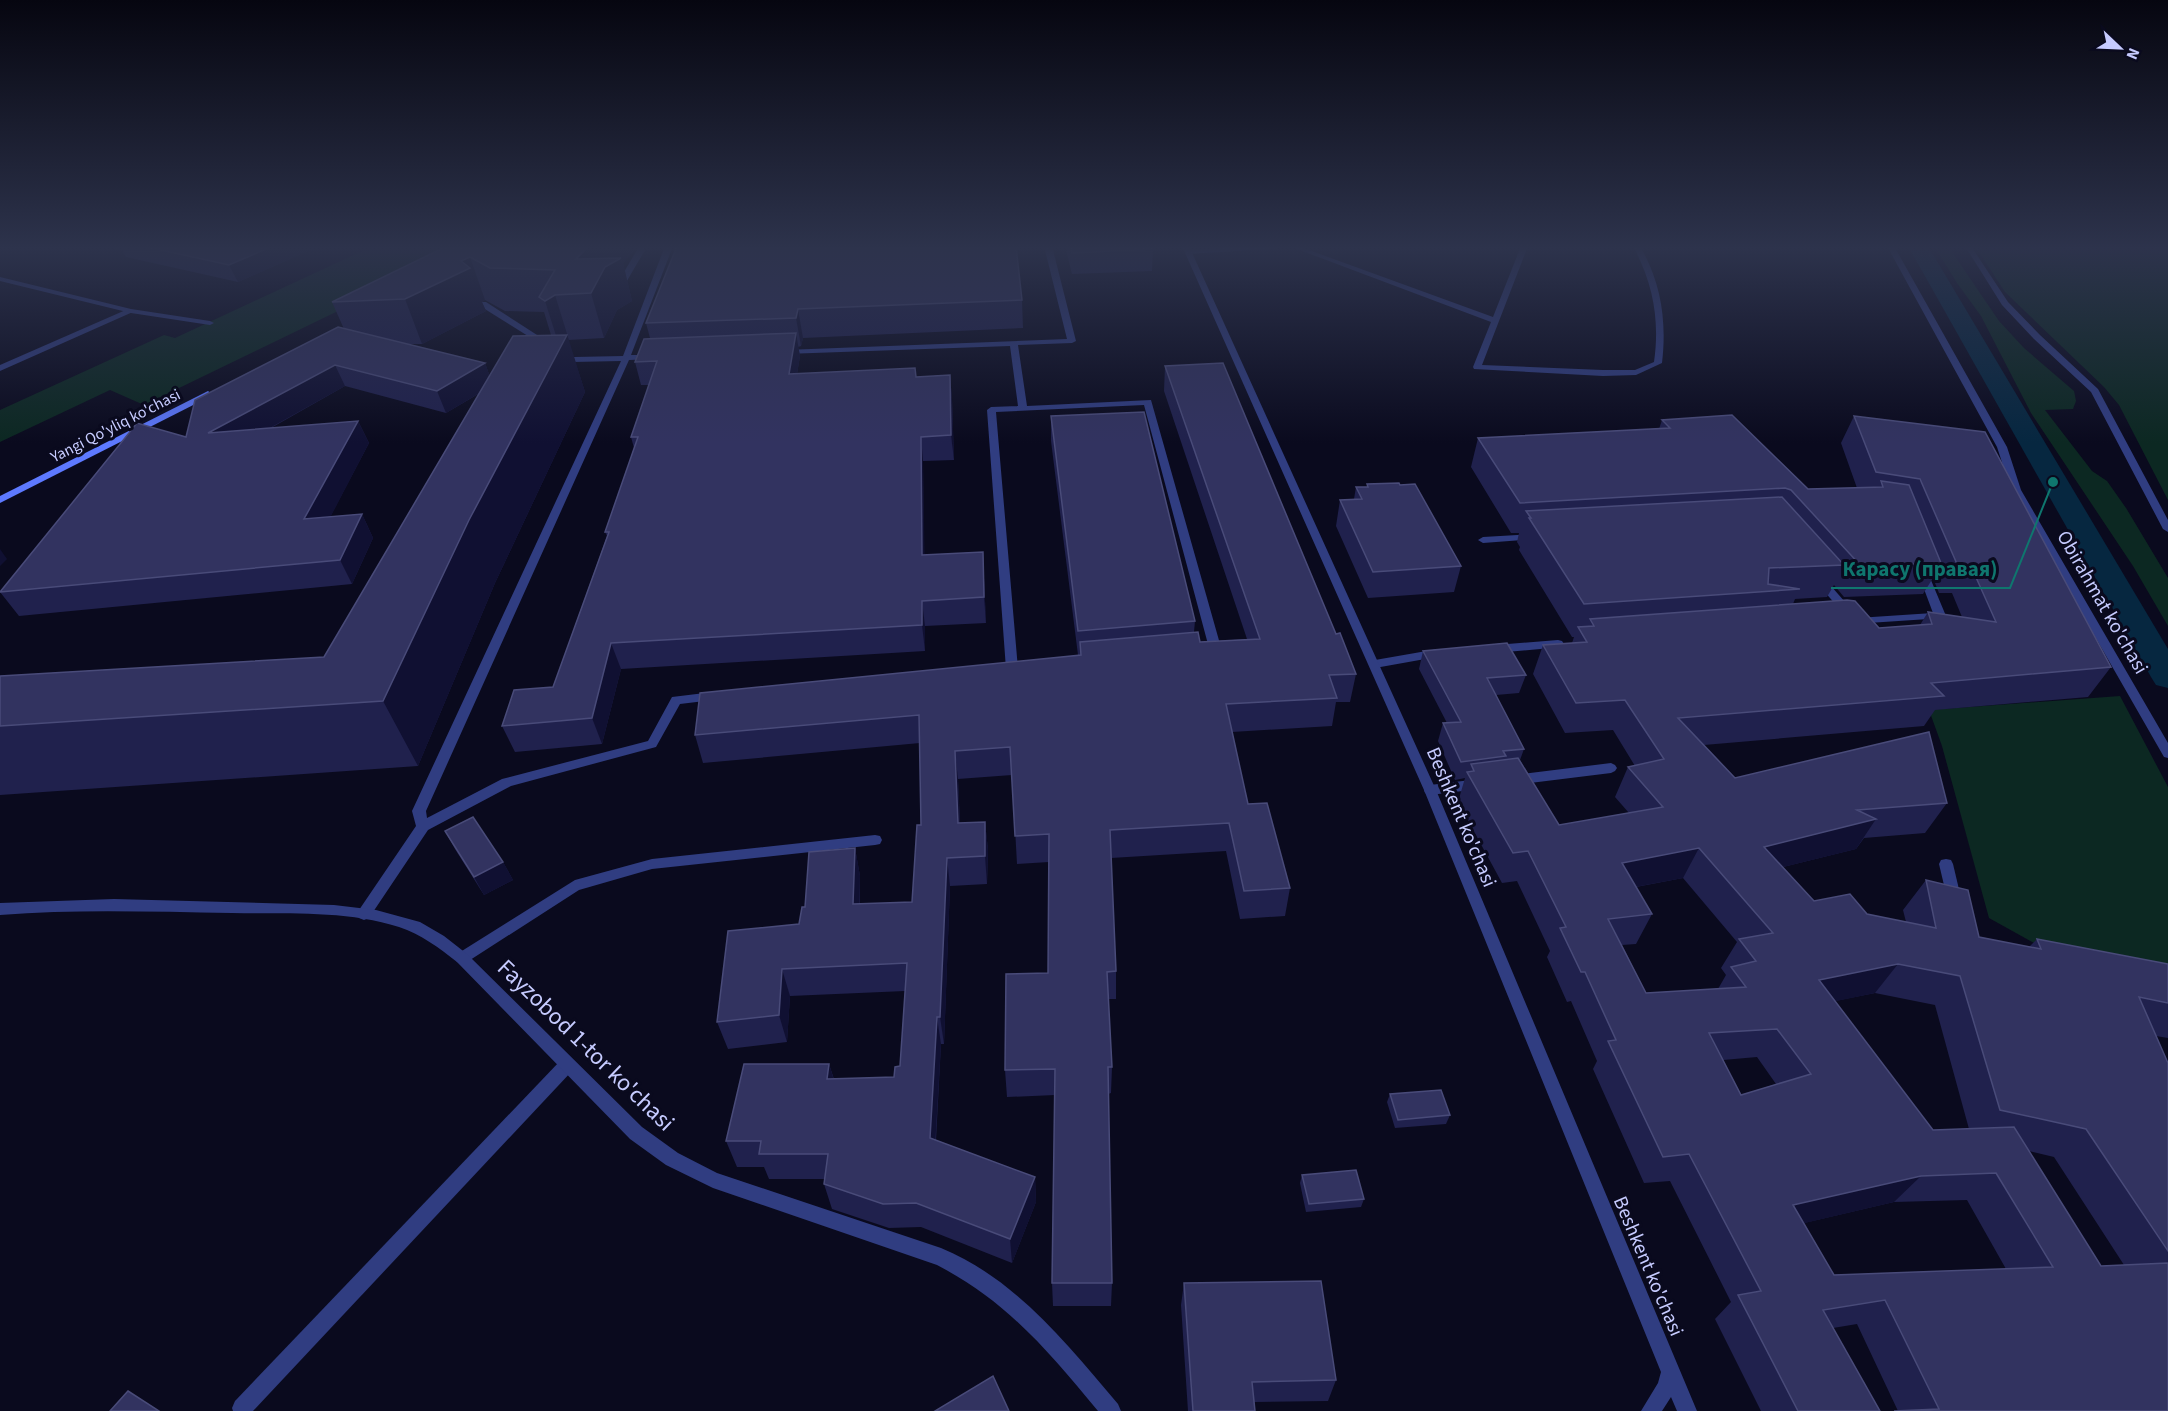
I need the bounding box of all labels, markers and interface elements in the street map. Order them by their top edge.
north arrow [2090,18,2150,78]
text: N [2121,44,2145,63]
street label: Yangi Qo'yliq ko'chasi [46,384,184,469]
street label: Obirahmat ko'chasi [2050,526,2155,679]
callout: Карасу (правая) [1831,549,2010,588]
text: Карасу (правая) [1843,554,1997,584]
street label: Beshkent ko'chasi [1419,743,1503,892]
street label: Fayzobod 1-tor ko'chasi [489,951,682,1140]
street label: Beshkent ko'chasi [1606,1192,1690,1341]

